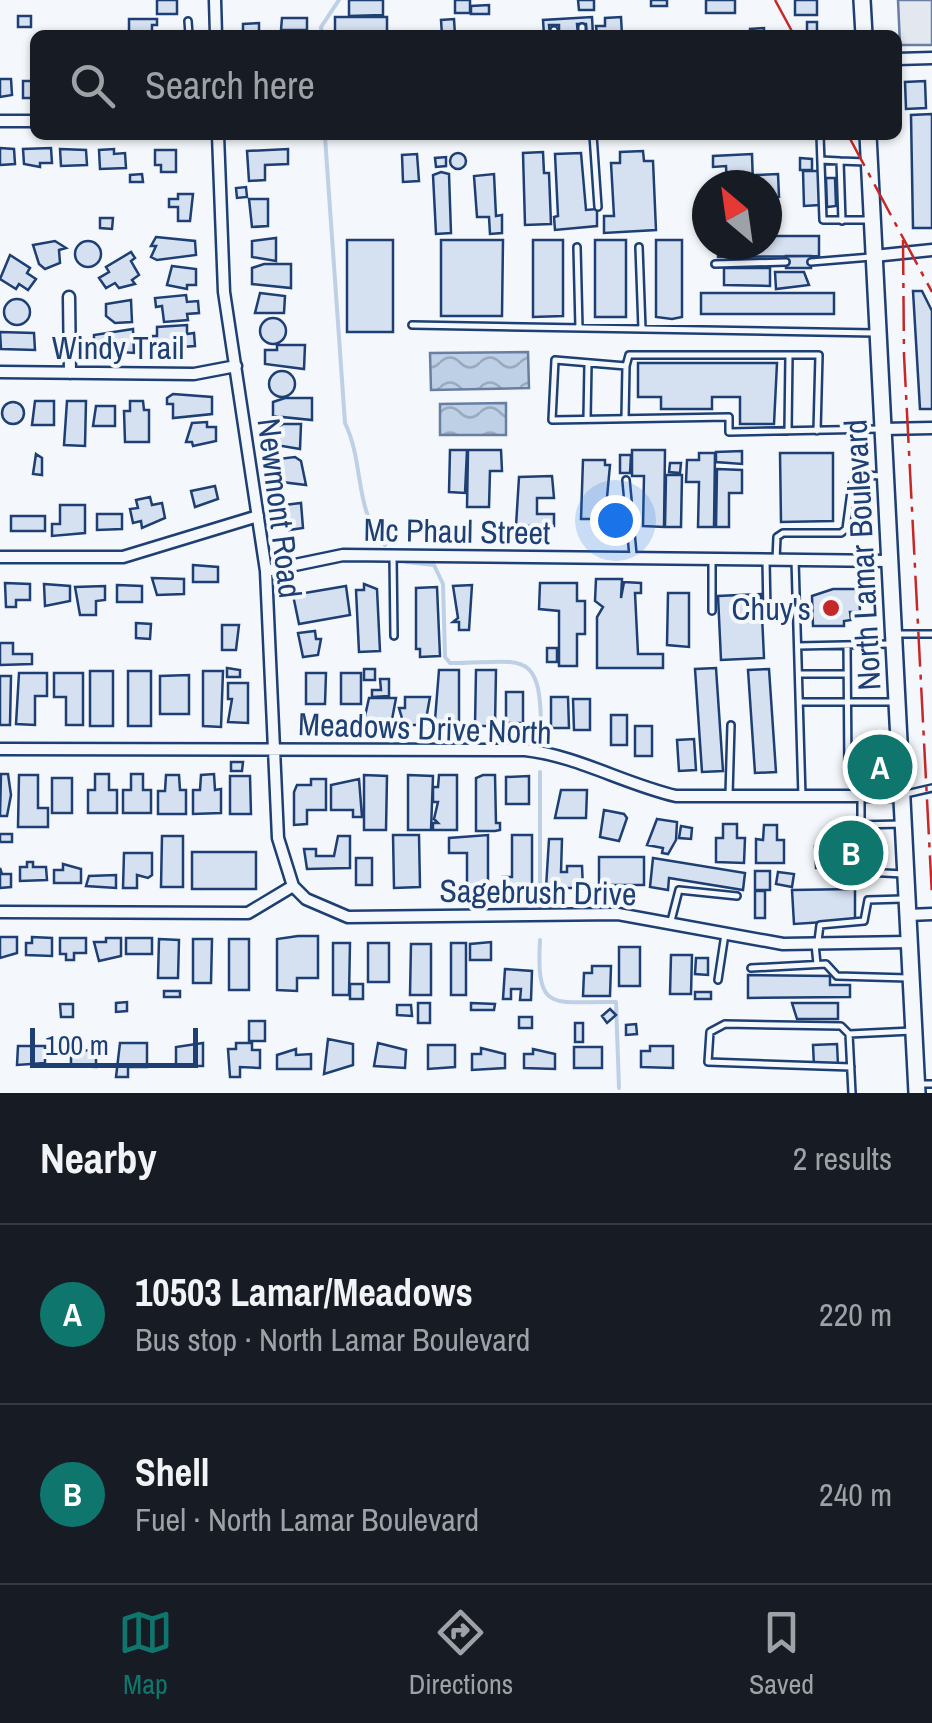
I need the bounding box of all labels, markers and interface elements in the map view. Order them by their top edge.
search box [30,30,902,140]
icon: search [65,58,120,113]
text: Search here [145,60,315,111]
north arrow [692,170,782,260]
street label: Windy Trail [52,326,184,369]
street label: Newmont Road [248,416,312,600]
street label: North Lamar Boulevard [833,418,891,692]
your location [590,495,641,546]
street label: Mc Phaul Street [363,508,551,554]
place label: Chuy's [732,587,811,630]
marker: Chuy's [820,597,842,619]
street label: Meadows Drive North [297,702,553,754]
pin: A [848,730,912,804]
pin: B [818,816,884,890]
street label: Sagebrush Drive [439,869,637,915]
scale bar [30,1023,198,1068]
text: 100 m [45,1026,109,1064]
text: Nearby [40,1130,157,1186]
text: 2 results [793,1137,892,1180]
text: 10503 Lamar/Meadows [135,1267,473,1318]
text: A [63,1293,82,1336]
text: 220 m [819,1293,892,1336]
text: Bus stop · North Lamar Boulevard [135,1318,530,1361]
text: Shell [135,1447,209,1498]
text: B [63,1473,82,1516]
text: 240 m [819,1473,892,1516]
text: Fuel · North Lamar Boulevard [135,1498,479,1541]
tab: Map [118,1605,173,1703]
tab: Directions [409,1605,513,1703]
tab: Saved [749,1605,814,1703]

